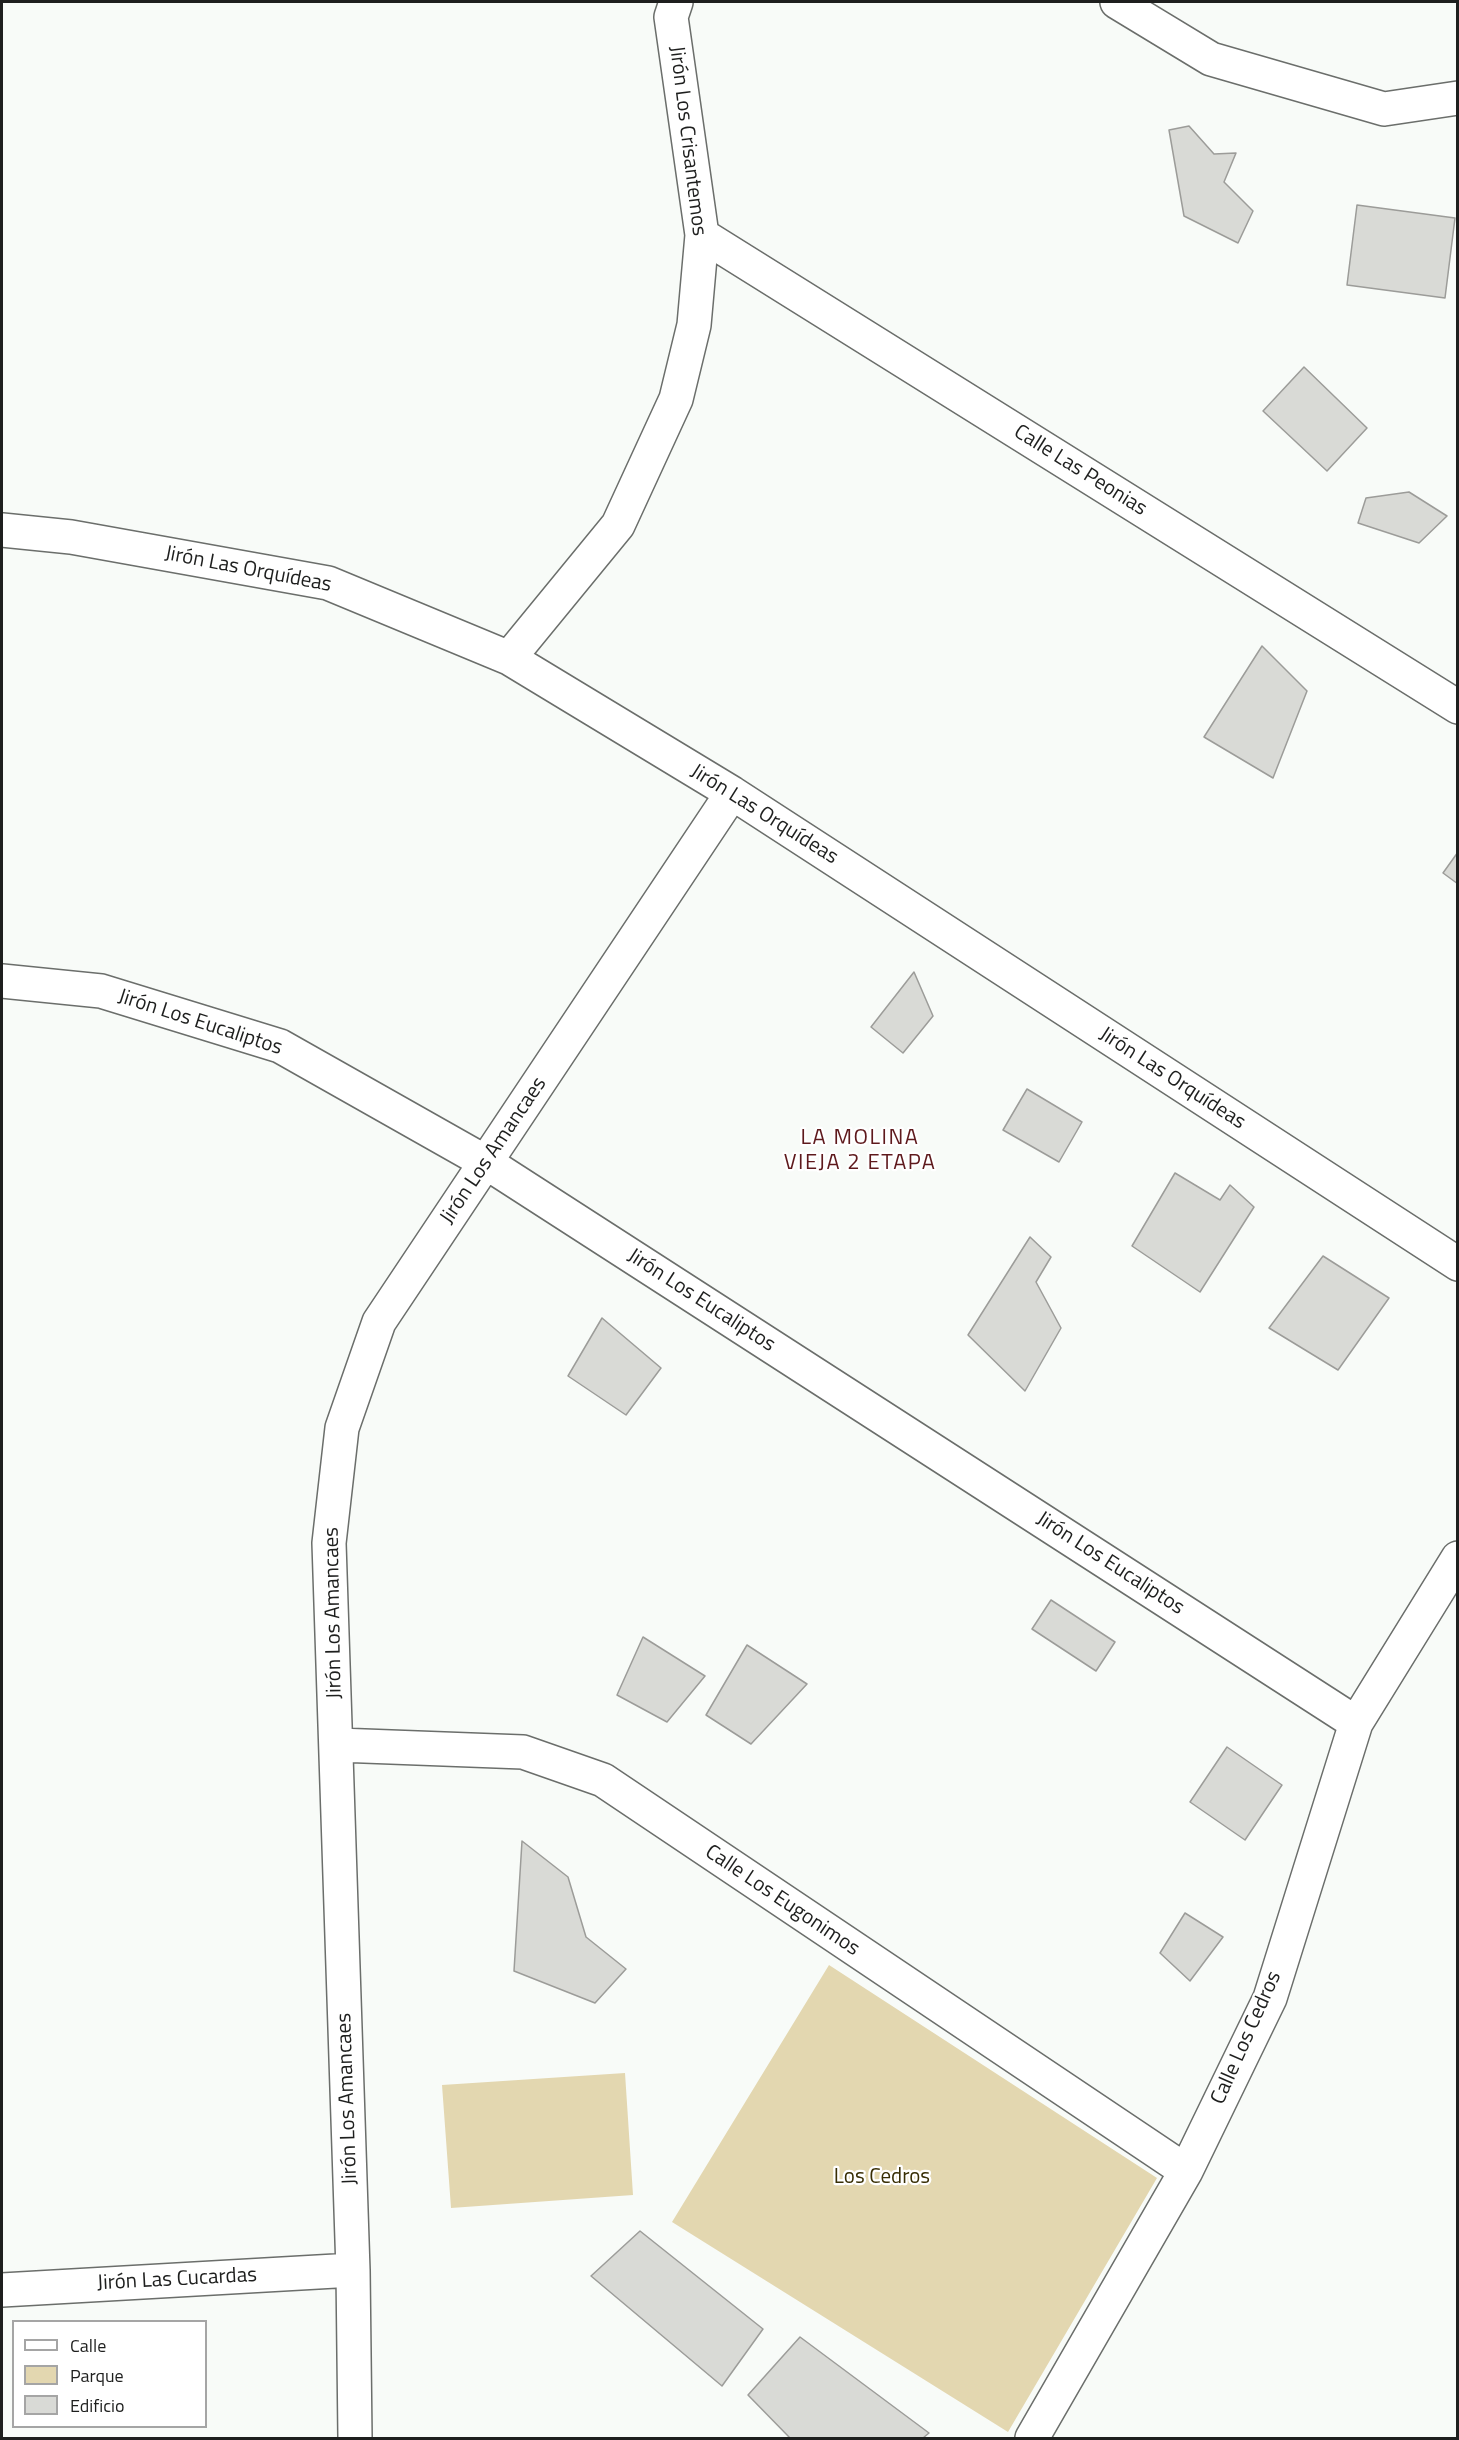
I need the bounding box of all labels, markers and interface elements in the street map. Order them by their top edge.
street label: Jirón Los Crisantemos [663,45,711,237]
street label: Calle Las Peonias [1009,420,1151,522]
street label: Jirón Las Orquídeas [162,541,334,599]
street label: Jirón Las Orquídeas [686,759,842,871]
street label: Jirón Los Eucaliptos [115,985,285,1061]
street label: Jirón Las Orquídeas [1094,1022,1250,1136]
street label: Jirón Los Amancaes [435,1073,553,1229]
district label: LA MOLINA VIEJA 2 ETAPA [784,1126,936,1178]
street label: Jirón Los Eucaliptos [622,1244,780,1358]
street label: Jirón Los Eucaliptos [1031,1507,1189,1621]
street label: Jirón Los Amancaes [320,1527,348,1699]
street label: Calle Los Eugonimos [700,1840,864,1962]
street label: Calle Los Cedros [1206,1967,1288,2109]
street label: Jirón Los Amancaes [332,2013,364,2185]
park label: Los Cedros [834,2165,930,2191]
street label: Jirón Las Cucardas [96,2263,258,2297]
legend [12,2320,207,2428]
text: Calle [70,2332,106,2359]
text: Parque [70,2362,124,2389]
text: Edificio [70,2392,124,2419]

